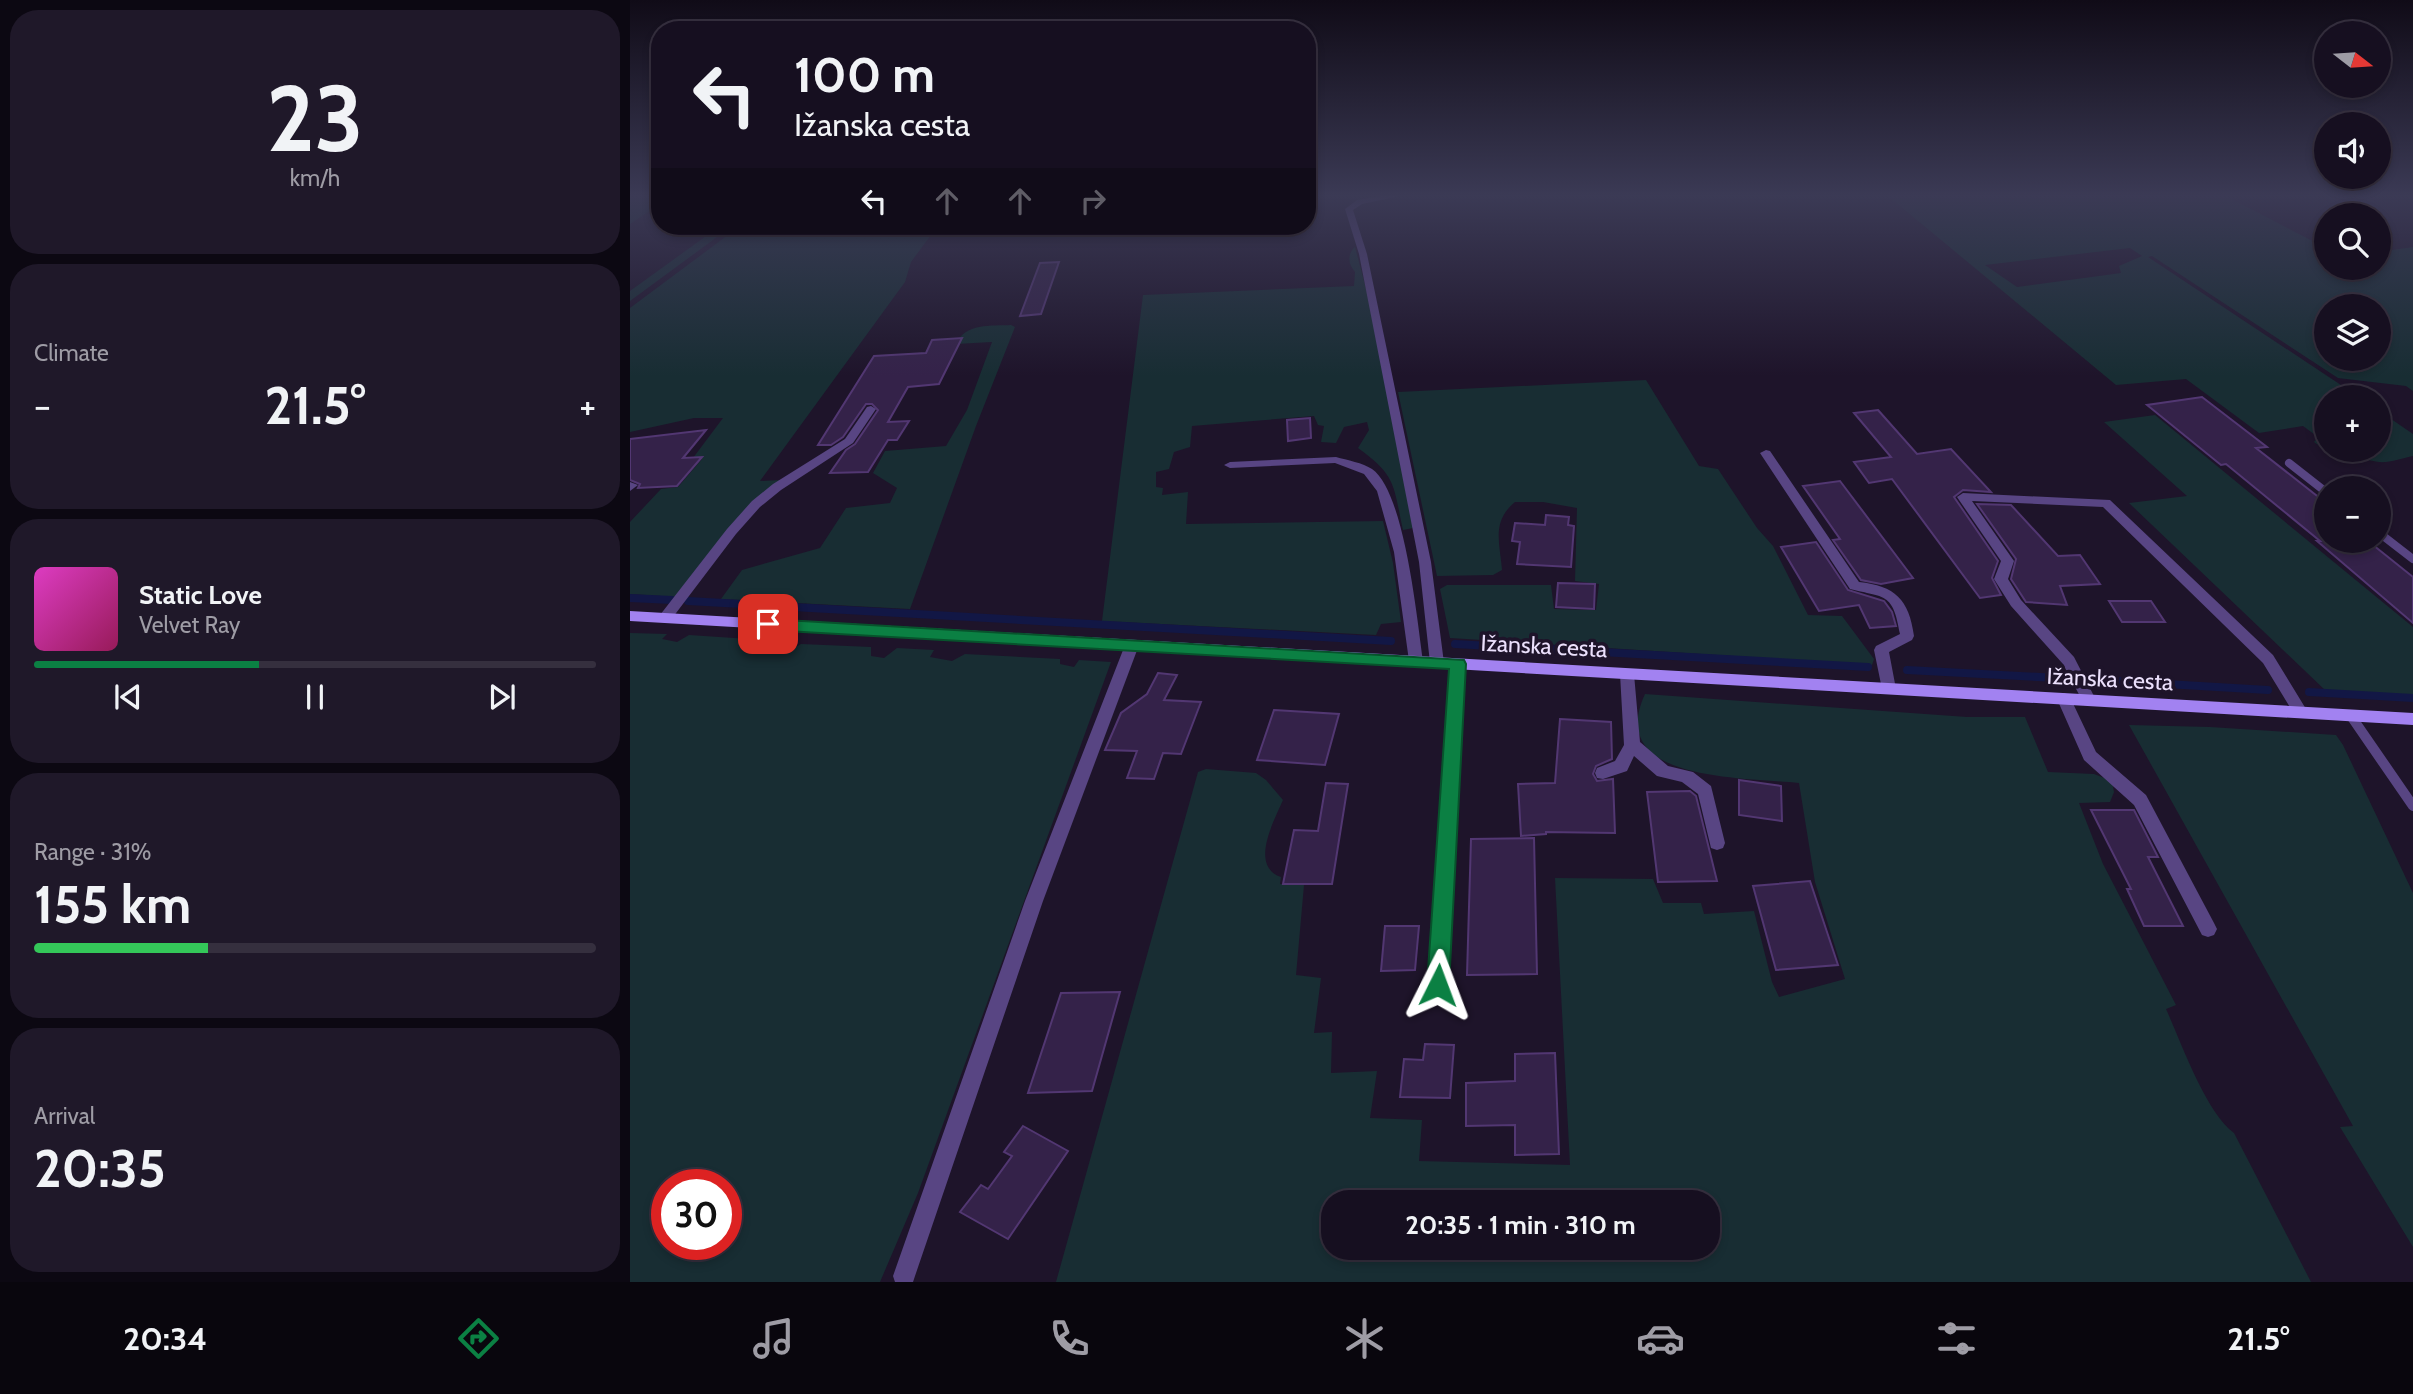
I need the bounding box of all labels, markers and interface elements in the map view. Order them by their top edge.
north arrow [2314,21,2390,98]
map controls [2314,21,2391,553]
text: 100 m [794,45,935,104]
icon: left [679,49,770,140]
text: 23 [266,63,364,174]
text: Ižanska cesta [794,105,970,144]
button: sound [2314,112,2391,189]
text: km/h [290,164,340,192]
icon: left [855,182,893,220]
icon: ahead [928,182,966,220]
icon: ahead [1001,182,1039,220]
icon: right [1074,182,1112,220]
button: search [2314,203,2391,280]
button: layers [2314,294,2391,371]
text: Climate [34,339,109,367]
text: 21.5° [264,374,366,437]
text: − [34,382,51,429]
text: + [579,382,596,429]
button: + [2314,385,2391,462]
button: − [2314,476,2391,553]
text: Static Love [139,579,262,611]
pin [738,594,798,654]
icon: arrive [749,605,787,643]
text: Velvet Ray [139,611,240,639]
street label: Ižanska cesta [1480,629,1608,663]
street label: Ižanska cesta [2046,662,2174,696]
icon: previous [109,678,147,716]
icon: pause [296,678,334,716]
icon: next [483,678,521,716]
text: Range · 31% [34,838,151,866]
text: 155 km [34,873,191,936]
position arrow [1401,948,1475,1022]
text: Arrival [34,1102,95,1130]
text: 20:35 [34,1137,166,1200]
speed limit sign: 30 [651,1169,742,1260]
text: 20:35 · 1 min · 310 m [1405,1209,1636,1241]
icon: directions [454,1314,503,1363]
icon: music [749,1314,798,1363]
icon: phone [1045,1314,1094,1363]
icon: climate [1340,1314,1389,1363]
icon: car [1636,1314,1685,1363]
icon: filters [1932,1314,1981,1363]
text: 20:34 [123,1319,207,1358]
text: 21.5° [2227,1319,2290,1358]

